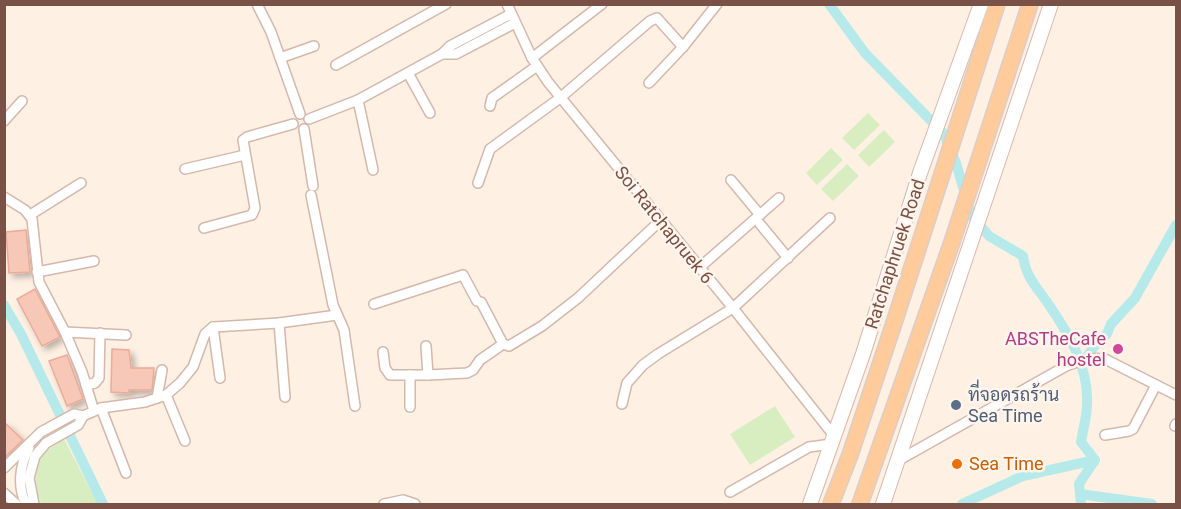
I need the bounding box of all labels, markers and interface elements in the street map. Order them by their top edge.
street label: Soi Ratchapruek 6 [611,162,718,288]
street label: Ratchaphruek Road [860,176,929,331]
place label: ABSTheCafe hostel [1005,328,1106,370]
marker: ABSTheCafe hostel [1111,342,1125,356]
place label: ที่จอดรถร้าน Sea Time [968,379,1059,426]
marker: ที่จอดรถร้าน Sea Time [949,398,963,412]
place label: Sea Time [969,453,1044,474]
marker: Sea Time [950,457,964,471]

